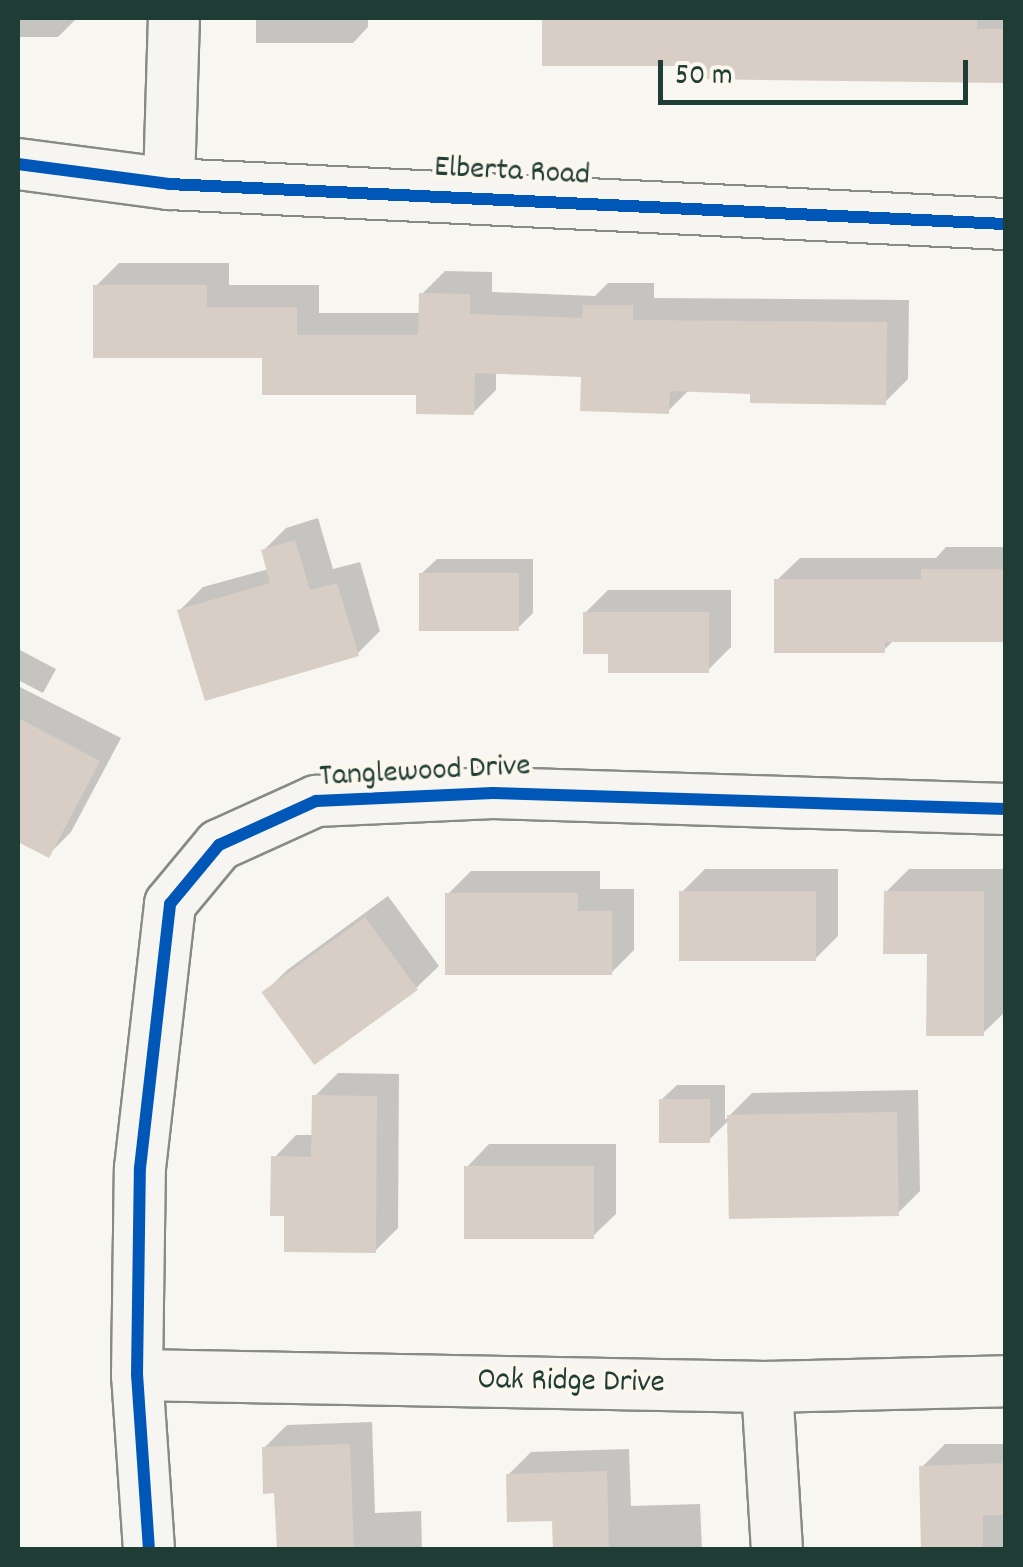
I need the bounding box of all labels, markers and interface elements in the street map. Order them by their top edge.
scale bar [663,40,973,102]
text: 50 m [675,56,733,99]
street label: Elberta Road [433,150,591,196]
street label: Tanglewood Drive [318,748,532,798]
street label: Oak Ridge Drive [477,1362,665,1404]

